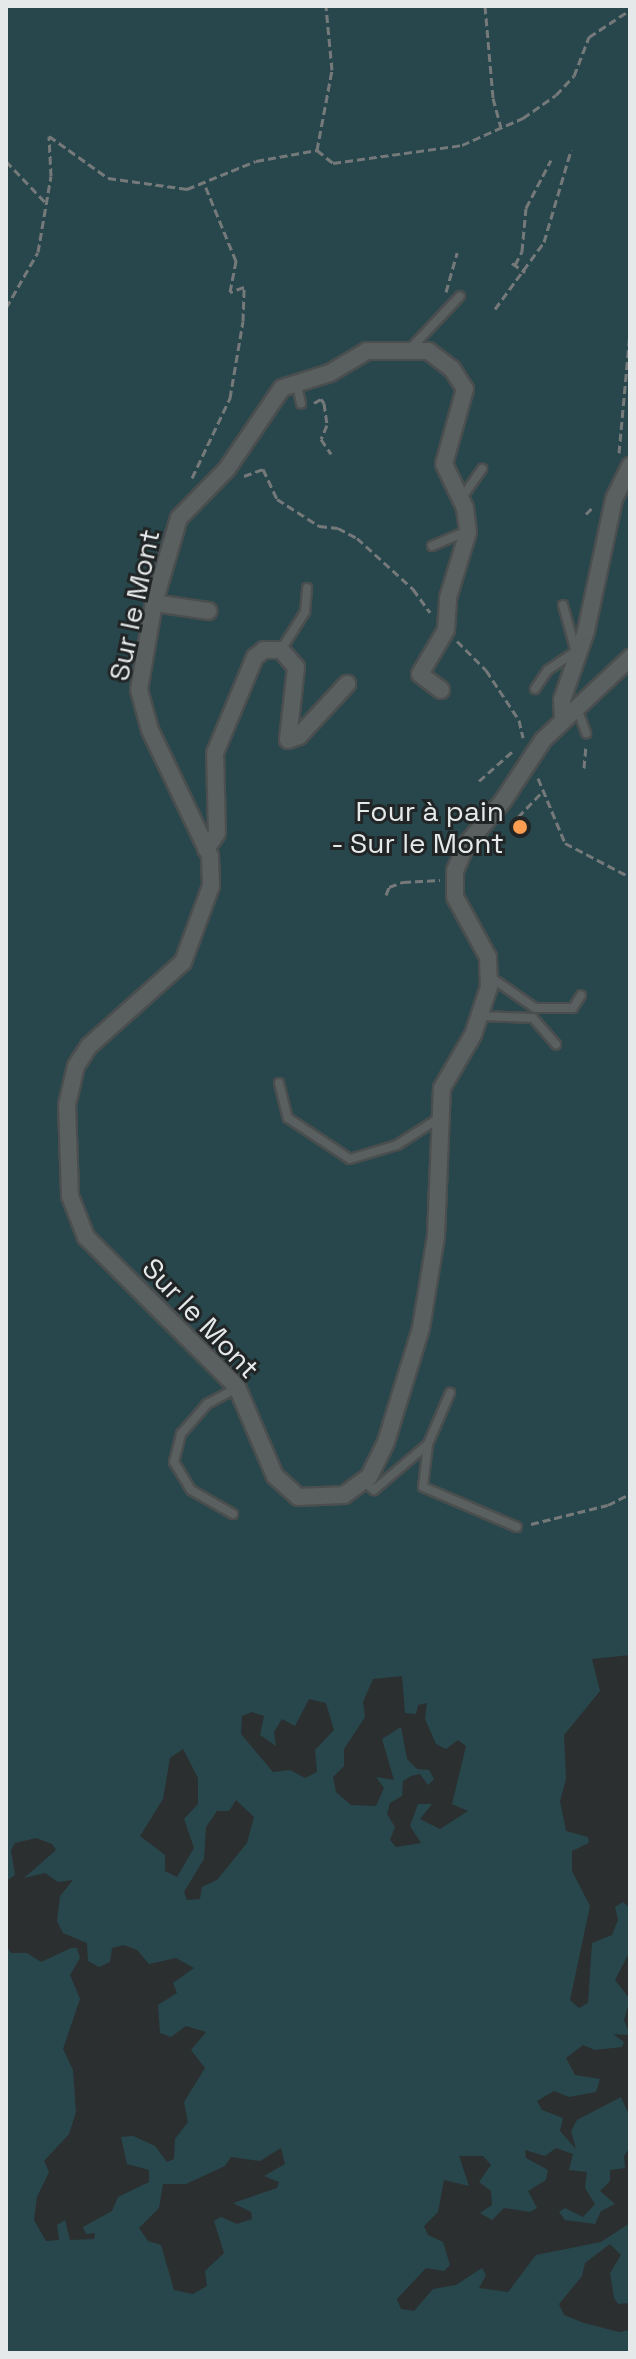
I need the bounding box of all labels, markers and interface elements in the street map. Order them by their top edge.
street label: Sur le Mont [102,526,166,684]
place label: Four à pain - Sur le Mont [330,794,504,860]
marker: Four à pain - Sur le Mont [511,818,529,836]
street label: Sur le Mont [135,1251,267,1385]

